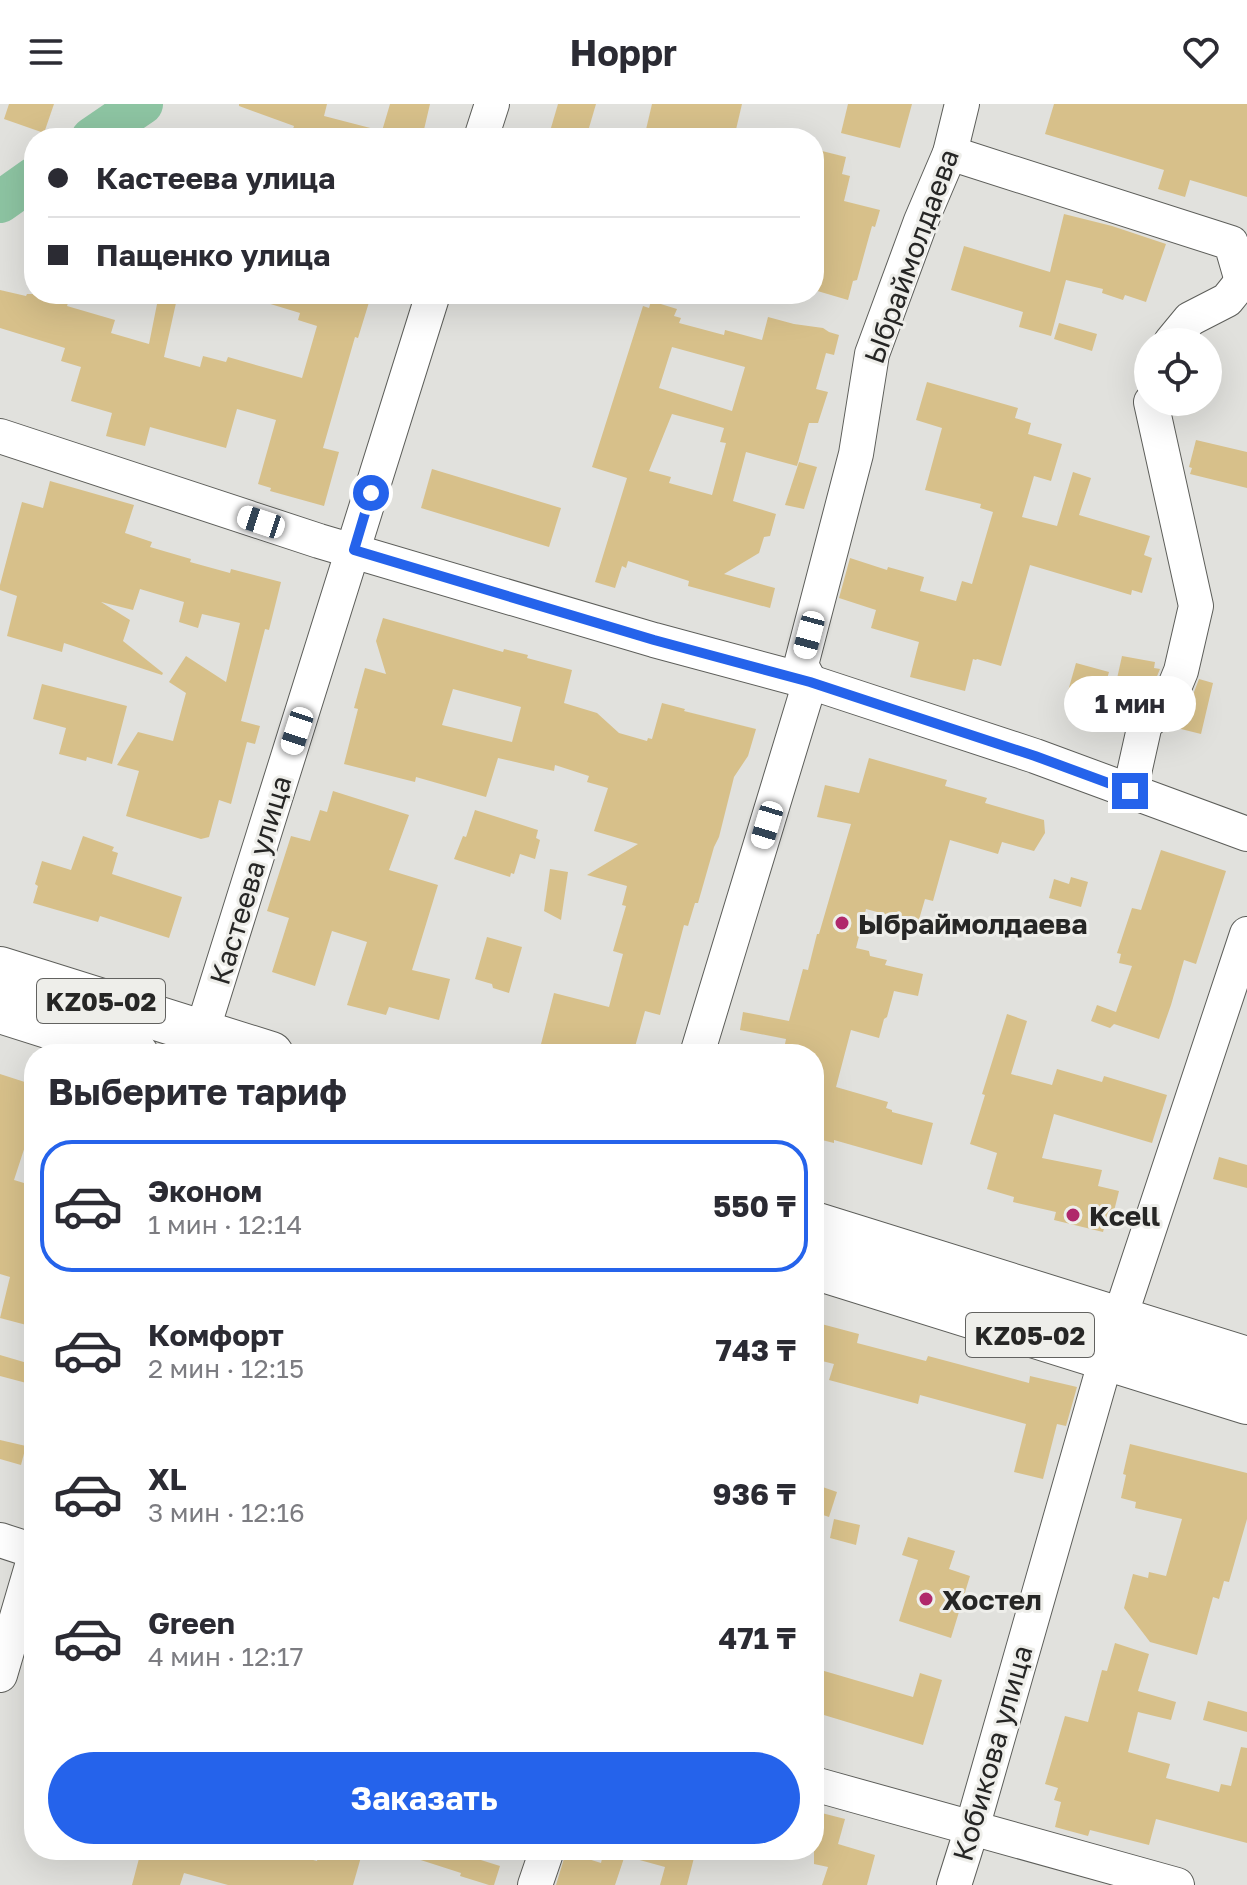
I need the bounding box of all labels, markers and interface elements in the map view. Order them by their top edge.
icon: menu [24,30,68,74]
icon: heart [1179,30,1223,74]
text: Hoppr [570,31,677,74]
street label: Ыбраймолдаева [857,144,965,368]
text: Кастеева улица [96,160,335,196]
text: Пащенко улица [96,237,331,273]
map controls [1134,328,1222,416]
button: locate [1134,328,1222,416]
route start [353,475,389,511]
car [234,503,288,541]
car [791,609,827,661]
callout: 1 мин [1064,675,1196,731]
text: 1 мин [1095,688,1165,719]
car [278,704,316,758]
street label: Кастеева улица [202,771,298,989]
route end [1112,773,1148,809]
car [749,799,785,851]
place label: Ыбраймолдаева [858,907,1088,940]
marker: Ыбраймолдаева [833,914,851,932]
road number: KZ05-02 [37,979,165,1023]
text: Выберите тариф [48,1070,347,1113]
icon: car [52,1170,124,1242]
text: Эконом [148,1173,262,1209]
text: 550 ₸ [713,1188,796,1224]
place label: Kcell [1089,1199,1160,1232]
marker: Kcell [1064,1206,1082,1224]
text: 1 мин · 12:14 [148,1209,302,1240]
road number: KZ05-02 [966,1313,1094,1357]
icon: car [52,1314,124,1386]
text: Комфорт [148,1317,284,1353]
text: 743 ₸ [716,1332,796,1368]
text: 2 мин · 12:15 [148,1353,304,1384]
icon: car [52,1458,124,1530]
text: XL [148,1461,187,1497]
text: 936 ₸ [713,1476,796,1512]
text: 3 мин · 12:16 [148,1497,305,1528]
place label: Хостел [942,1583,1042,1616]
marker: Хостел [917,1590,935,1608]
icon: car [52,1602,124,1674]
text: Green [148,1605,235,1641]
text: 471 ₸ [718,1620,796,1656]
text: 4 мин · 12:17 [148,1641,303,1672]
street label: Кобикова улица [945,1641,1039,1865]
button: Заказать [48,1752,800,1844]

